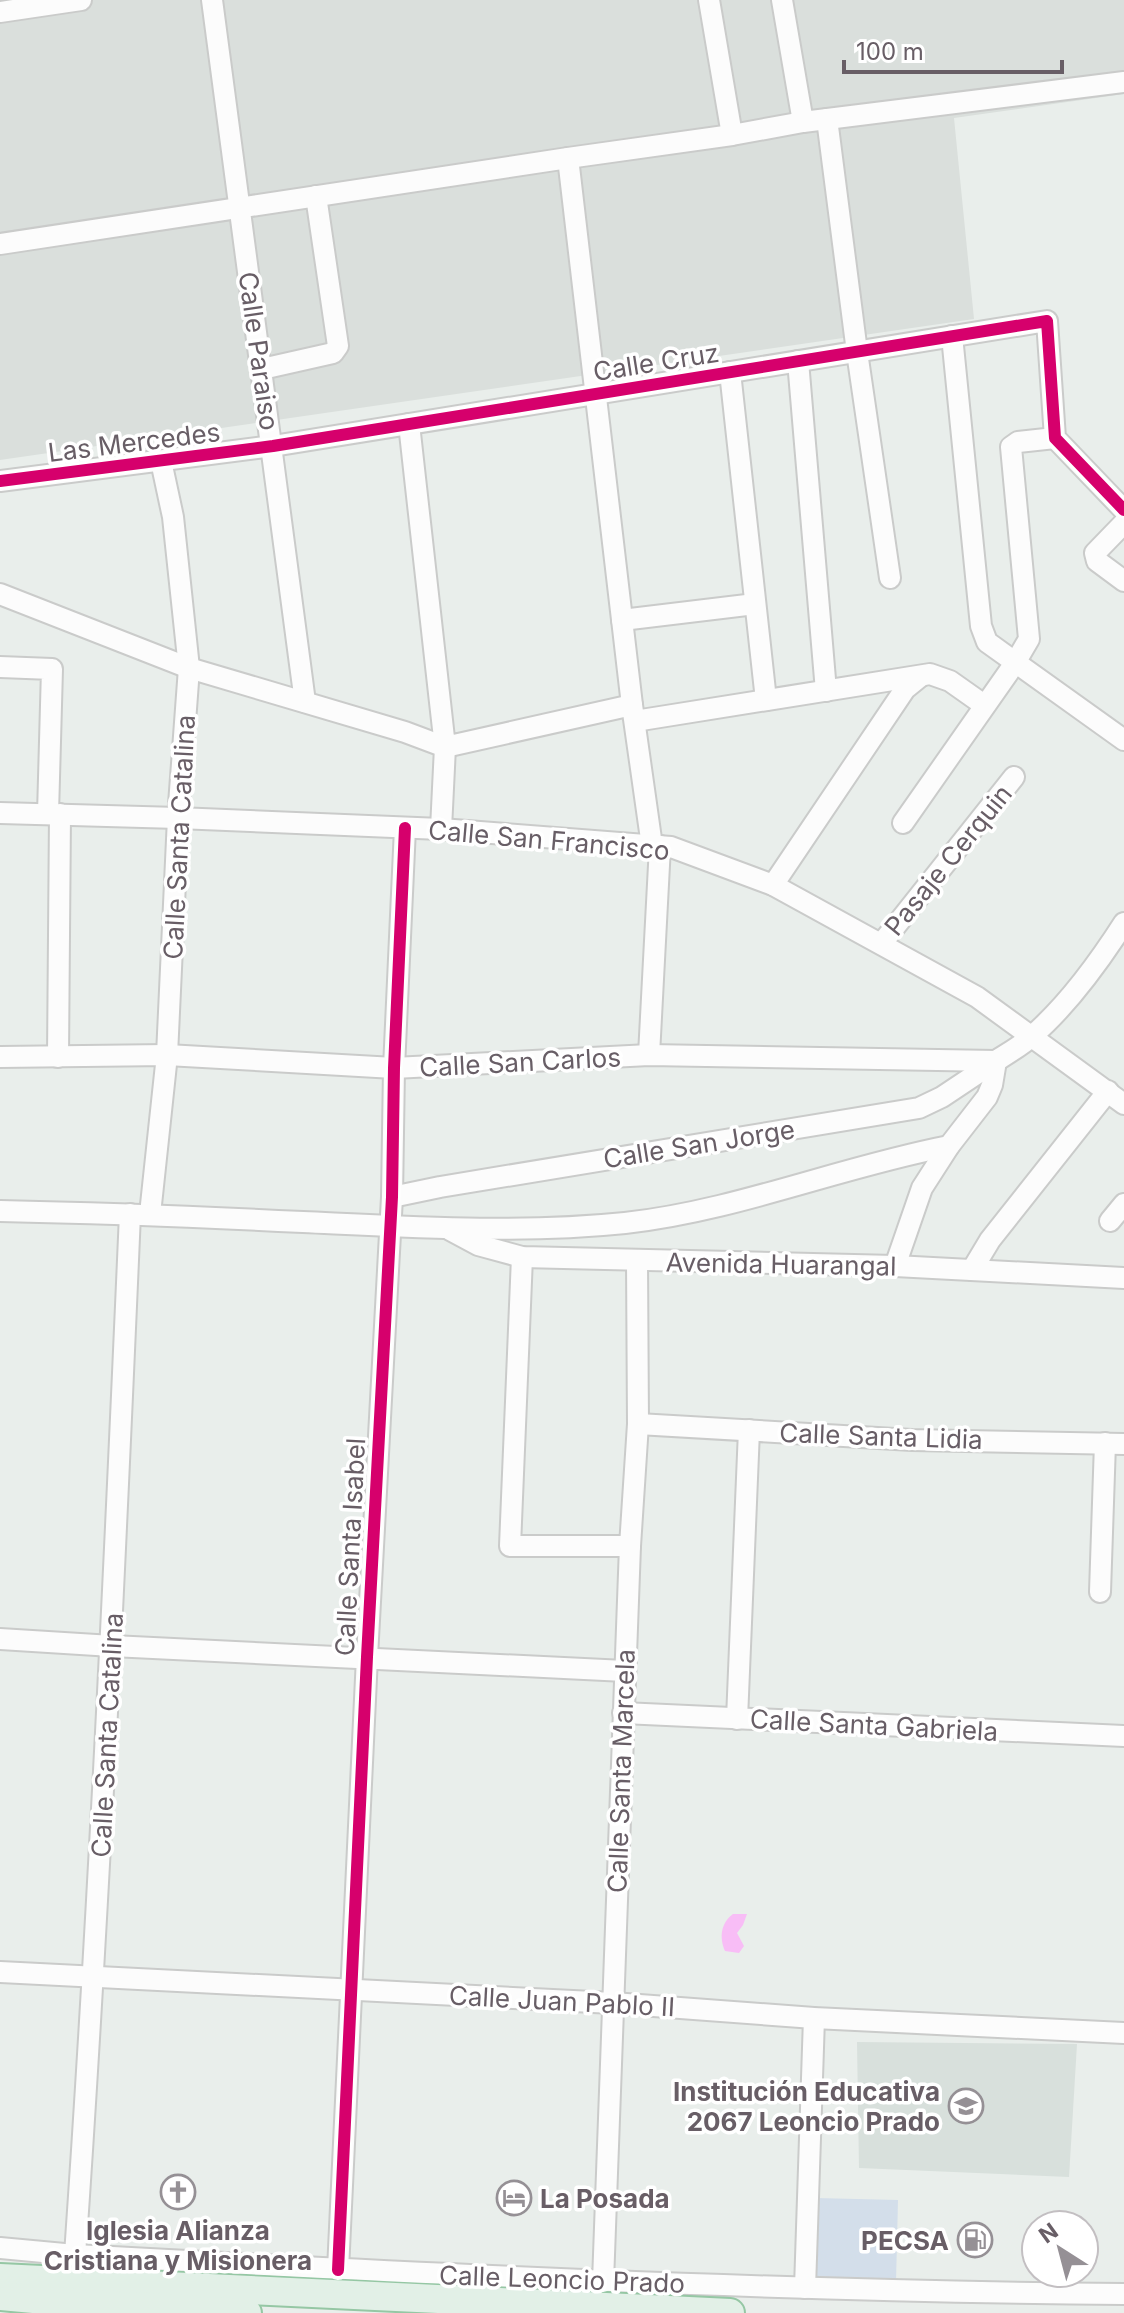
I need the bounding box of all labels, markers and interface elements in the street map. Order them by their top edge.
scale bar [844,24,1062,74]
text: 100 m [856,37,924,66]
street label: Calle Paraiso [233,270,285,432]
street label: Calle Cruz [591,337,721,387]
street label: Las Mercedes [46,416,222,468]
street label: Calle Santa Catalina [157,714,201,960]
street label: Pasaje Cerquin [878,778,1018,942]
street label: Calle San Francisco [427,814,671,866]
street label: Calle San Carlos [418,1041,622,1083]
street label: Calle San Jorge [601,1114,797,1174]
street label: Avenida Huarangal [665,1246,897,1282]
street label: Calle Santa Lidia [779,1417,983,1455]
street label: Calle Santa Isabel [329,1437,371,1657]
street label: Calle Santa Catalina [85,1612,129,1858]
street label: Calle Santa Marcela [601,1648,641,1894]
street label: Calle Santa Gabriela [749,1703,999,1747]
street label: Calle Juan Pablo II [448,1980,676,2022]
place label: Institución Educativa 2067 Leoncio Prado [673,2076,940,2137]
school or university icon: Institución Educativa 2067 Leoncio Prado [947,2087,985,2125]
church icon: Iglesia Alianza Cristiana y Misionera [159,2173,197,2211]
hotel icon: La Posada [495,2179,533,2217]
place label: La Posada [540,2183,670,2214]
north arrow [1020,2209,1100,2289]
place label: Iglesia Alianza Cristiana y Misionera [44,2215,312,2276]
text: N [1034,2217,1063,2248]
fuel station icon: PECSA [956,2221,994,2259]
place label: PECSA [861,2225,949,2256]
street label: Calle Leoncio Prado [439,2259,685,2299]

